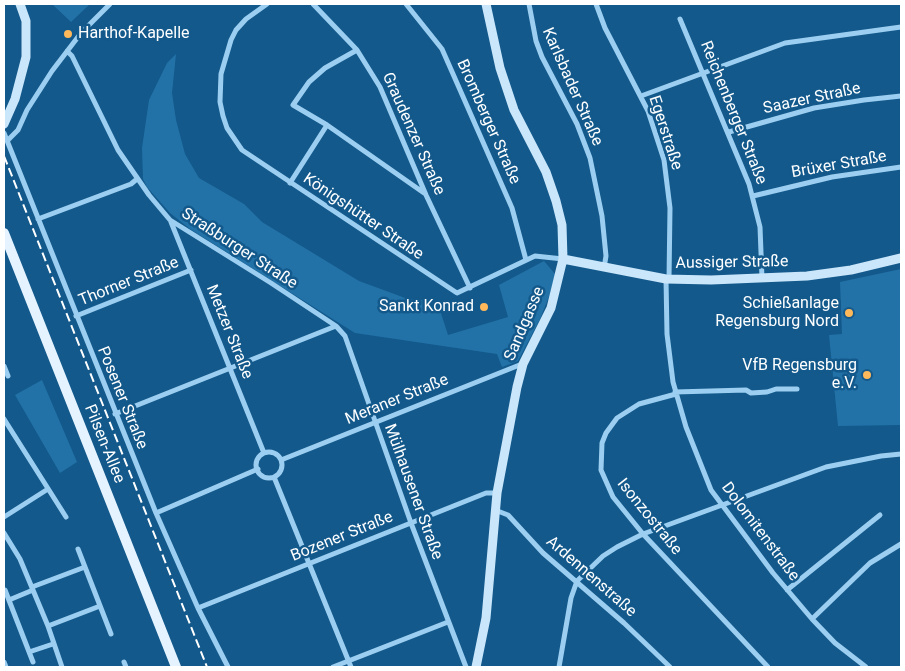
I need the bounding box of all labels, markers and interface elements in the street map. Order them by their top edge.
place label: Harthof-Kapelle [78,24,190,44]
street label: Karlsbader Straße [537,25,607,149]
marker: Harthof-Kapelle [62,28,74,40]
street label: Reichenberger Straße [695,39,771,187]
street label: Bromberger Straße [452,57,524,187]
street label: Graudenzer Straße [377,70,449,198]
street label: Saazer Straße [762,79,862,119]
street label: Egerstraße [644,93,686,173]
street label: Brüxer Straße [790,147,888,183]
street label: Königshütter Straße [299,169,427,265]
street label: Straßburger Straße [177,204,301,294]
street label: Aussiger Straße [675,252,789,274]
street label: Thorner Straße [76,253,182,311]
street label: Metzer Straße [201,282,257,382]
street label: Sandgasse [501,284,549,364]
place label: Schießanlage Regensburg Nord [715,294,839,332]
place label: Sankt Konrad [379,297,474,317]
marker: Sankt Konrad [478,301,490,313]
marker: Schießanlage Regensburg Nord [843,307,855,319]
street label: Posener Straße [93,344,151,452]
place label: VfB Regensburg e.V. [742,356,857,394]
marker: VfB Regensburg e.V. [861,369,873,381]
street label: Meraner Straße [343,371,451,429]
street label: Pilsen-Allee [80,402,128,486]
street label: Mülhausener Straße [380,422,446,562]
street label: Isonzostraße [612,475,686,559]
street label: Dolomitenstraße [717,479,803,585]
street label: Bozener Straße [288,508,396,566]
street label: Ardennenstraße [542,533,640,621]

